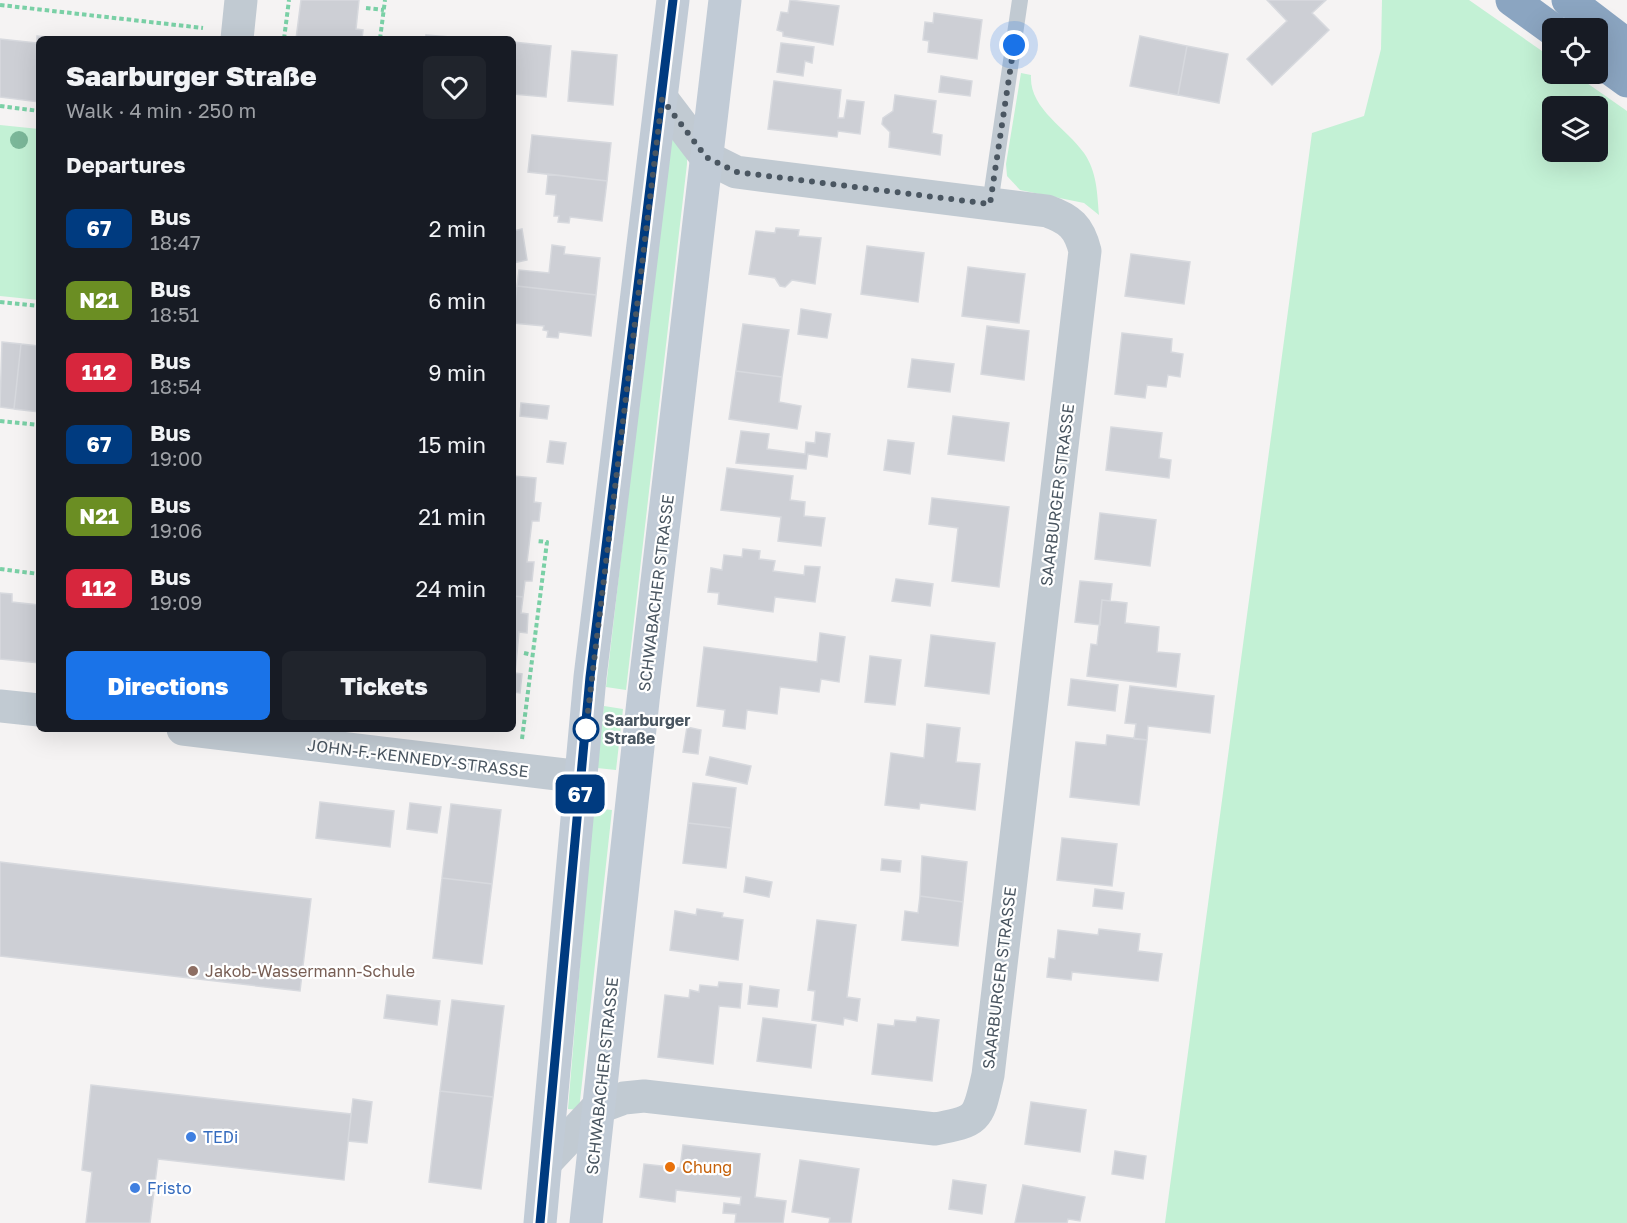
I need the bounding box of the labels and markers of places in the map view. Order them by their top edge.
place label: Saarburger Straße [604,710,690,748]
marker: Saarburger Straße [573,716,599,742]
place label: Jakob-Wassermann-Schule [205,961,415,981]
marker: Jakob-Wassermann-Schule [186,964,200,978]
place label: TEDi [203,1127,238,1147]
marker: TEDi [184,1130,198,1144]
place label: Chung [682,1157,732,1177]
marker: Chung [663,1160,677,1174]
place label: Fristo [147,1178,192,1198]
marker: Fristo [128,1181,142,1195]

